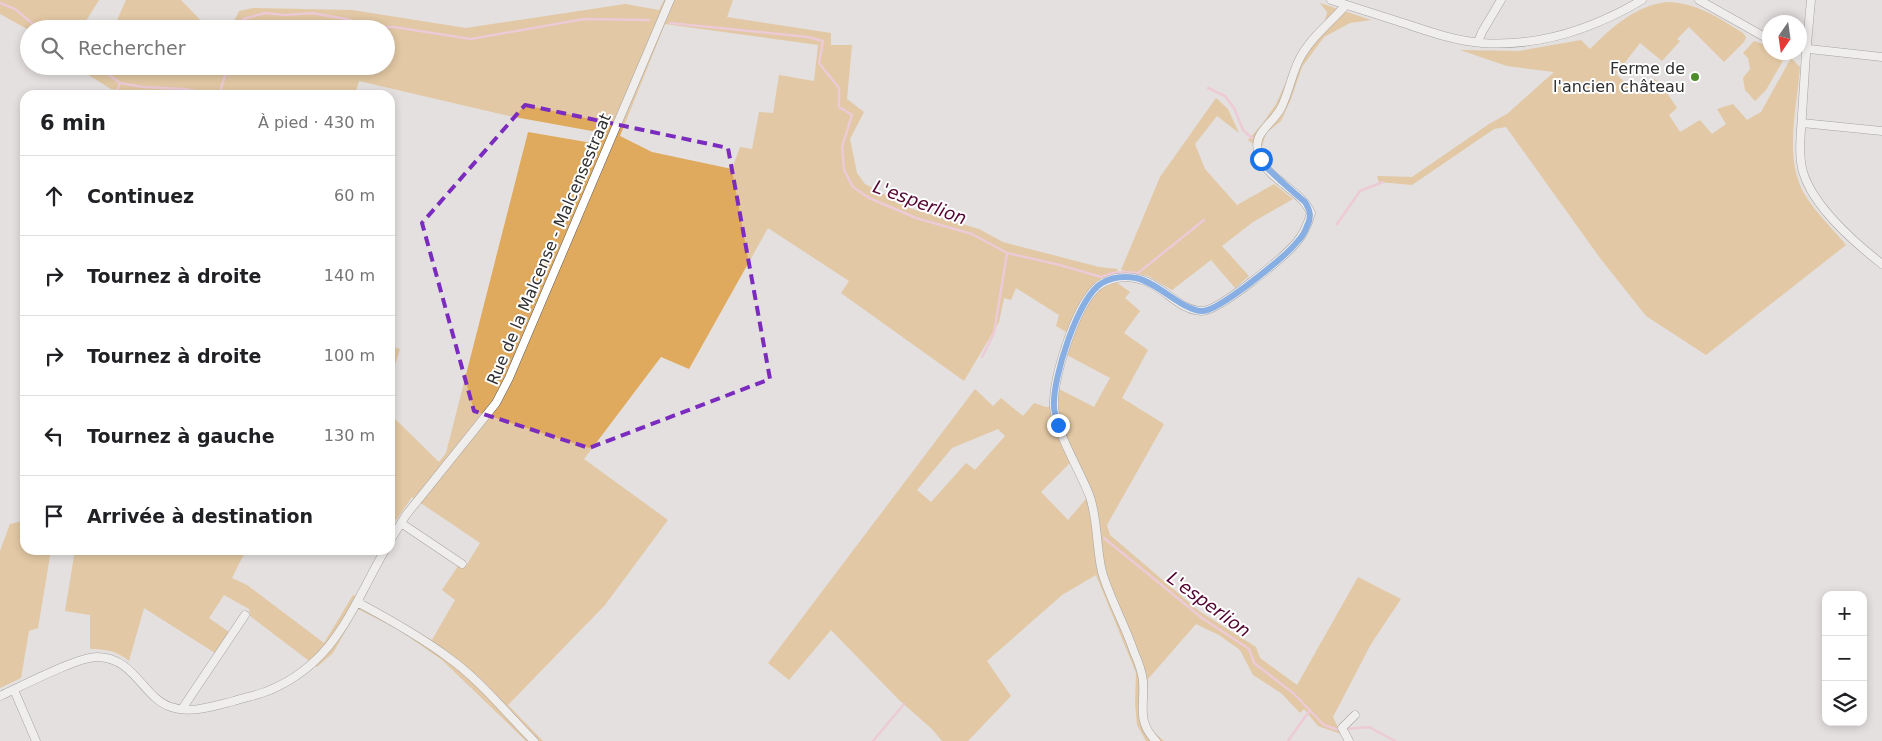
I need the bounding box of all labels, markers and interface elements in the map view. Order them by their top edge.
north arrow [1762,15,1807,60]
search box [20,20,395,75]
icon: search [38,34,66,62]
text: Rechercher [78,37,186,59]
place label: Ferme de l'ancien château [1553,59,1685,96]
marker: Ferme de l'ancien château [1689,71,1701,83]
street label: Rue de la Malcense - Malcensestraat [483,110,615,388]
text: 6 min [40,111,106,135]
text: À pied · 430 m [258,113,375,132]
route start [1250,148,1273,171]
water label: L'esperlion [870,175,970,229]
icon: ahead [40,182,68,210]
text: Continuez [87,185,194,207]
text: 60 m [334,186,375,205]
icon: right [40,262,68,290]
text: Tournez à droite [87,265,261,287]
text: 140 m [324,266,375,285]
icon: right [40,342,68,370]
text: Tournez à droite [87,345,261,367]
text: 100 m [324,346,375,365]
route end [1047,414,1070,437]
icon: left [40,422,68,450]
text: Tournez à gauche [87,425,275,447]
text: 130 m [324,426,375,445]
icon: arrive [40,502,68,530]
text: Arrivée à destination [87,505,313,527]
water label: L'esperlion [1163,567,1255,641]
map controls [1822,591,1867,726]
button: + [1822,591,1867,636]
button: − [1822,636,1867,681]
button: layers [1822,681,1867,726]

